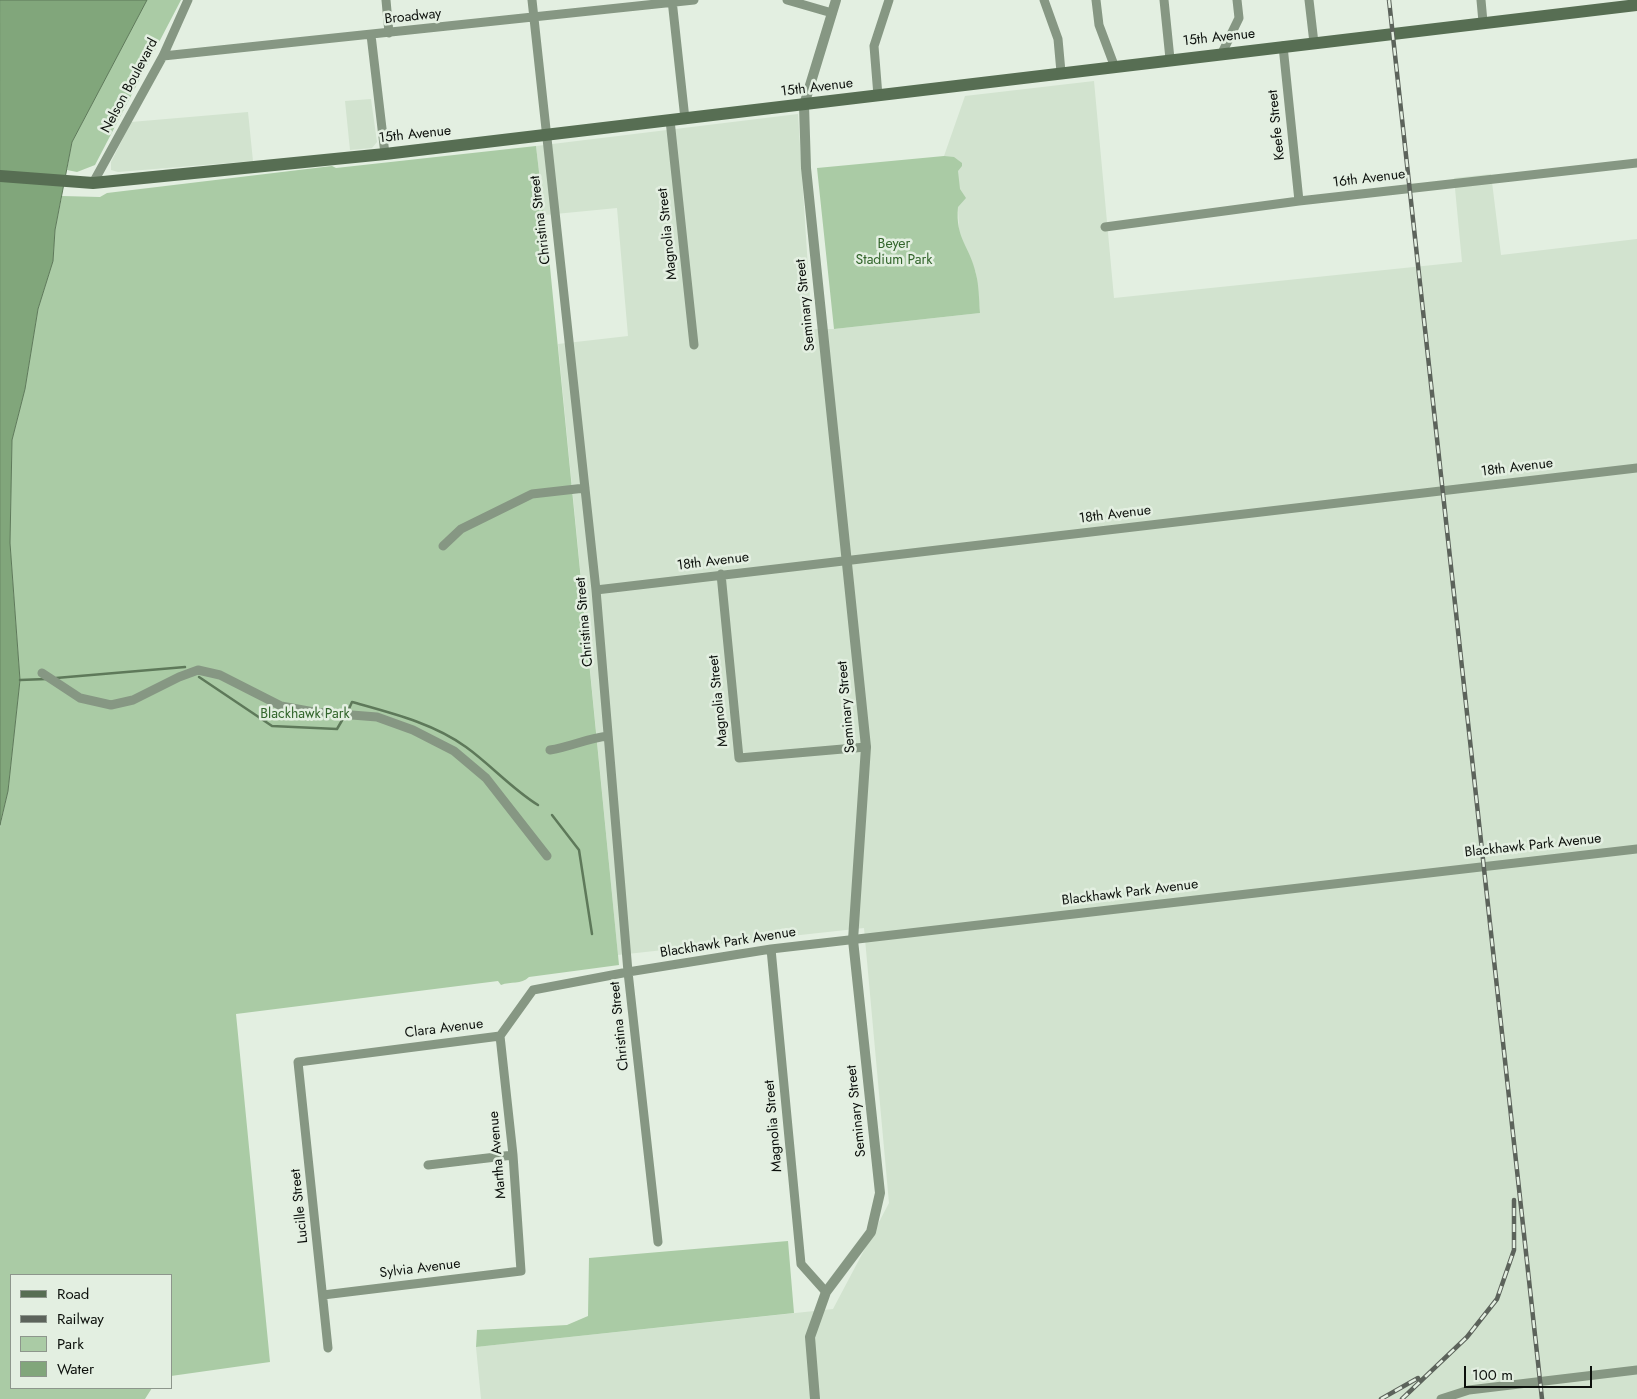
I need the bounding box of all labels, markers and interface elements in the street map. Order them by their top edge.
street label: Broadway [384,6,442,28]
street label: 15th Avenue [1182,26,1256,50]
street label: Nelson Boulevard [98,36,162,136]
street label: 15th Avenue [780,75,854,101]
street label: Keefe Street [1265,89,1289,161]
street label: 15th Avenue [378,123,452,147]
street label: 16th Avenue [1332,166,1406,192]
street label: Christina Street [527,174,555,266]
street label: Magnolia Street [655,187,681,281]
park label: Beyer Stadium Park [856,237,932,270]
street label: Seminary Street [793,258,819,352]
street label: 18th Avenue [1480,455,1554,481]
street label: 18th Avenue [1078,502,1152,528]
street label: 18th Avenue [676,549,750,575]
street label: Christina Street [573,577,597,667]
street label: Magnolia Street [706,654,732,748]
street label: Seminary Street [835,660,859,754]
park label: Blackhawk Park [260,707,350,723]
street label: Blackhawk Park Avenue [1464,830,1602,862]
street label: Blackhawk Park Avenue [1061,876,1199,910]
street label: Blackhawk Park Avenue [659,924,797,962]
street label: Christina Street [607,981,633,1071]
street label: Clara Avenue [404,1016,484,1042]
street label: Seminary Street [844,1064,870,1158]
street label: Magnolia Street [762,1079,786,1173]
street label: Martha Avenue [486,1110,510,1200]
street label: Lucille Street [288,1168,312,1244]
street label: Sylvia Avenue [379,1256,461,1282]
legend [10,1274,172,1389]
text: Road [57,1283,89,1305]
text: Railway [57,1308,104,1330]
text: Park [57,1333,84,1355]
scale bar [1467,1356,1594,1388]
text: Water [57,1358,94,1380]
text: 100 m [1472,1364,1513,1386]

